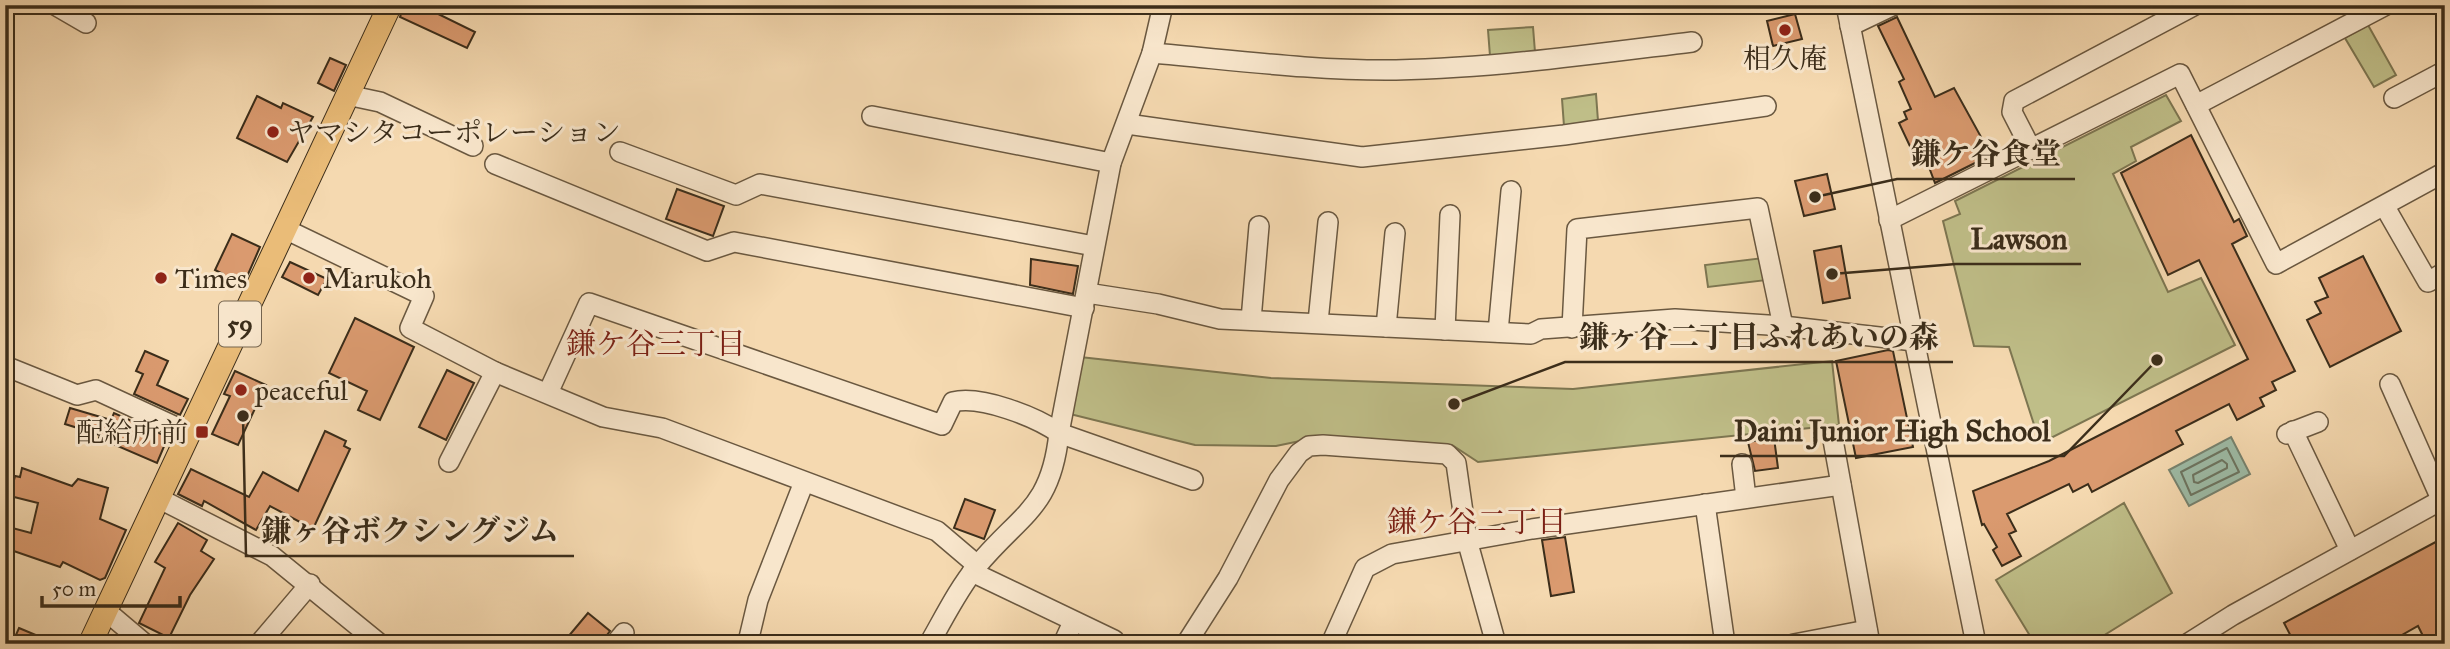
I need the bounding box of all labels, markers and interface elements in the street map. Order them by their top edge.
marker: 相久庵 [1777,22,1793,38]
place label: 相久庵 [1743,41,1827,76]
place label: ヤマシタコーポレーション [287,115,621,150]
marker: ヤマシタコーポレーション [265,124,281,140]
callout: 鎌ケ谷食堂 [1897,128,2075,179]
text: 鎌ケ谷食堂 [1911,136,2061,172]
callout: Lawson [1956,213,2081,264]
text: Lawson [1971,221,2068,257]
place label: Times [175,261,247,296]
place label: Marukoh [323,261,432,296]
marker: Times [153,270,169,286]
marker: Marukoh [301,270,317,286]
road number: 59 [219,302,261,346]
callout: 鎌ヶ谷二丁目ふれあいの森 [1565,311,1953,362]
text: 鎌ヶ谷二丁目ふれあいの森 [1579,319,1939,355]
district label: 鎌ケ谷三丁目 [566,326,746,362]
place label: peaceful [254,373,348,408]
marker: peaceful [233,382,249,398]
callout: Daini Junior High School [1720,405,2064,456]
text: Daini Junior High School [1734,413,2051,450]
place label: 配給所前 [76,415,188,450]
marker: 配給所前 [194,424,210,440]
district label: 鎌ケ谷二丁目 [1387,504,1567,540]
callout: 鎌ヶ谷ボクシングジム [246,505,574,556]
text: 鎌ヶ谷ボクシングジム [261,513,559,549]
scale bar [42,565,180,609]
text: 50 m [52,576,97,602]

